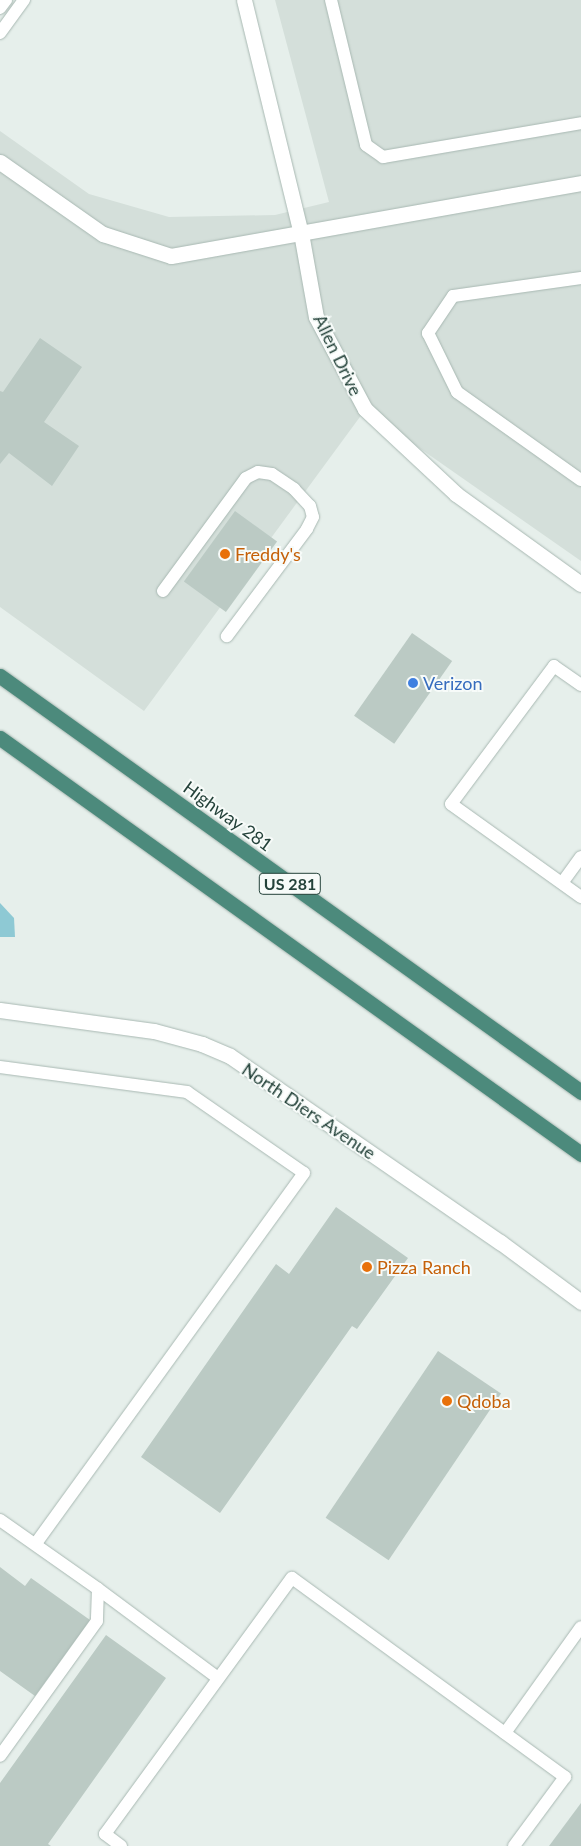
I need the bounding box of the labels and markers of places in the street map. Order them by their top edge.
place label: Freddy's [235,543,301,565]
marker: Freddy's [219,548,231,560]
place label: Verizon [423,672,482,694]
marker: Verizon [407,677,419,689]
place label: Pizza Ranch [377,1256,471,1278]
marker: Pizza Ranch [361,1261,373,1273]
place label: Qdoba [457,1390,511,1412]
marker: Qdoba [441,1395,453,1407]

